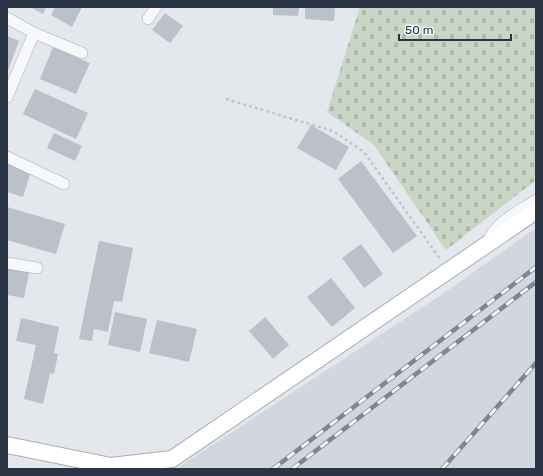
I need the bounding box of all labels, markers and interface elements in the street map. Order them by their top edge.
scale bar [399,16,511,42]
text: 50 m [405,23,433,37]

